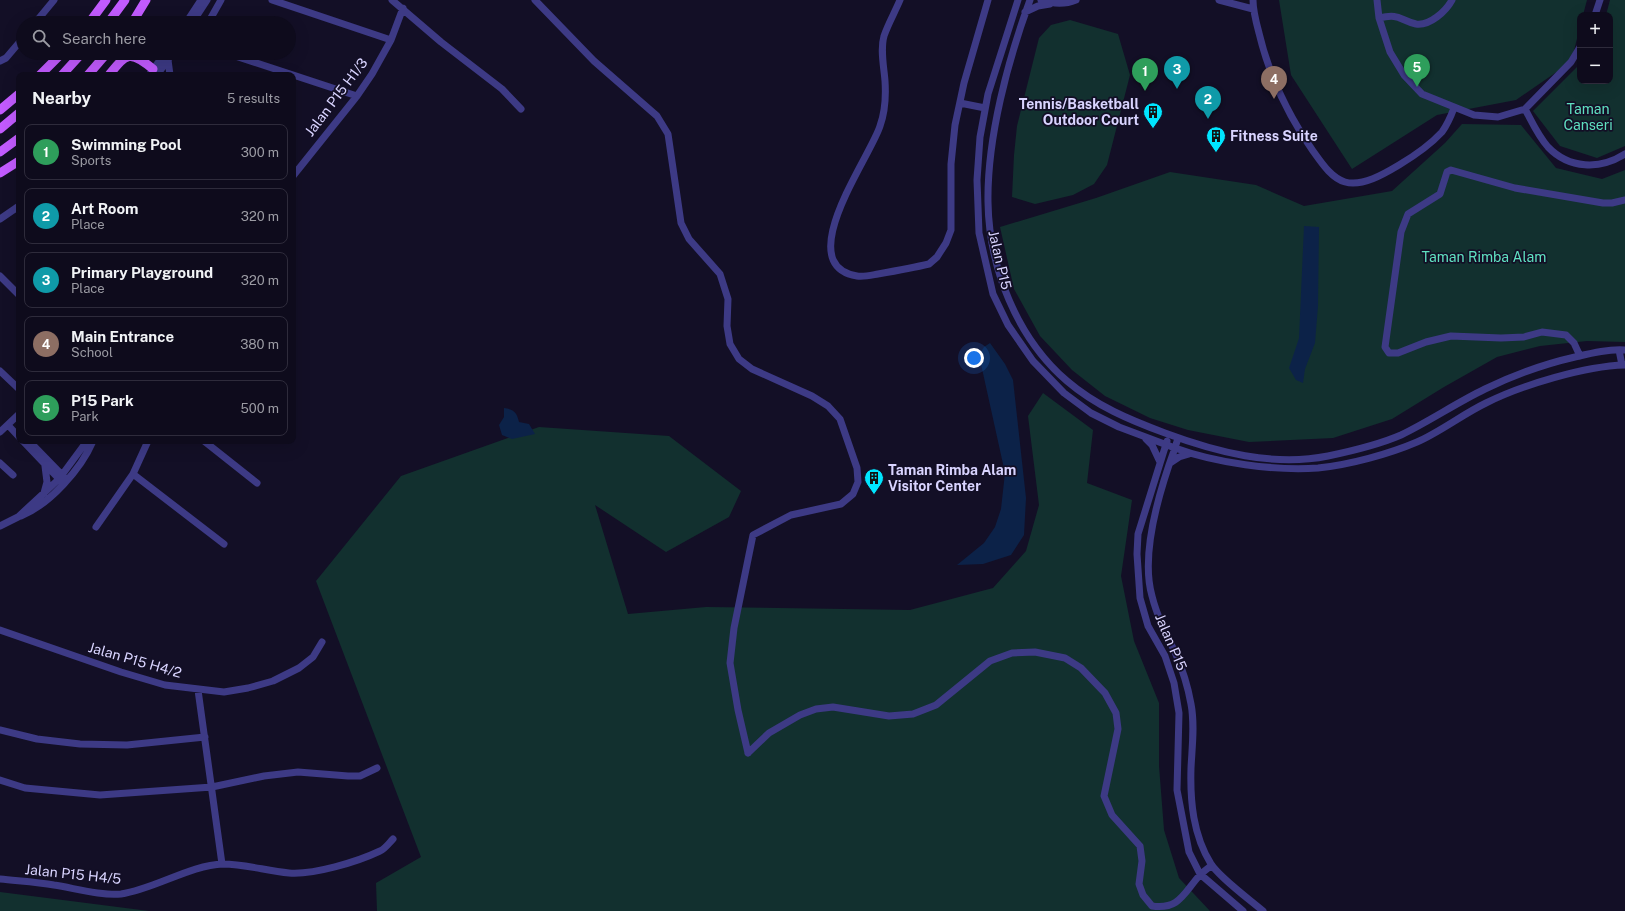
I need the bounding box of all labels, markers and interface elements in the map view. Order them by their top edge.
map controls [1577,12,1613,84]
button: + [1577,12,1613,48]
search box [16,16,296,60]
icon: search [30,27,52,49]
text: Search here [62,30,146,47]
button: − [1577,48,1613,84]
pin: 5 [1404,54,1430,87]
street label: Jalan P15 H1/3 [301,55,371,139]
pin: 3 [1164,56,1190,89]
pin: 1 [1132,58,1158,91]
pin: 4 [1261,66,1287,99]
pin: 2 [1195,86,1221,119]
text: Nearby [32,88,91,108]
text: 5 results [227,91,280,106]
place label: Tennis/Basketball Outdoor Court [1019,96,1139,128]
building icon: Tennis/Basketball Outdoor Court [1142,101,1164,129]
park label: Taman Canseri [1563,101,1613,133]
building icon: Fitness Suite [1205,125,1227,153]
place label: Fitness Suite [1230,128,1318,144]
text: Swimming Pool [71,136,182,153]
text: 1 [43,145,49,160]
text: 300 m [241,145,279,160]
text: Sports [71,153,111,168]
text: Art Room [71,200,139,217]
text: 2 [42,209,50,224]
text: 320 m [241,209,279,224]
text: Place [71,217,105,232]
street label: Jalan P15 [985,229,1015,291]
park label: Taman Rimba Alam [1422,249,1546,265]
text: Primary Playground [71,264,213,281]
text: 3 [42,273,50,288]
text: 320 m [241,273,279,288]
text: Place [71,281,105,296]
text: Main Entrance [71,328,174,345]
text: 4 [42,337,50,352]
text: 380 m [240,337,279,352]
text: School [71,345,113,360]
your location [964,348,984,368]
text: P15 Park [71,392,134,409]
text: 5 [42,401,50,416]
text: 500 m [240,401,279,416]
text: Park [71,409,99,424]
place label: Taman Rimba Alam Visitor Center [888,462,1016,494]
building icon: Taman Rimba Alam Visitor Center [863,467,885,495]
street label: Jalan P15 [1152,611,1190,673]
street label: Jalan P15 H4/2 [86,639,184,681]
street label: Jalan P15 H4/5 [24,861,122,887]

